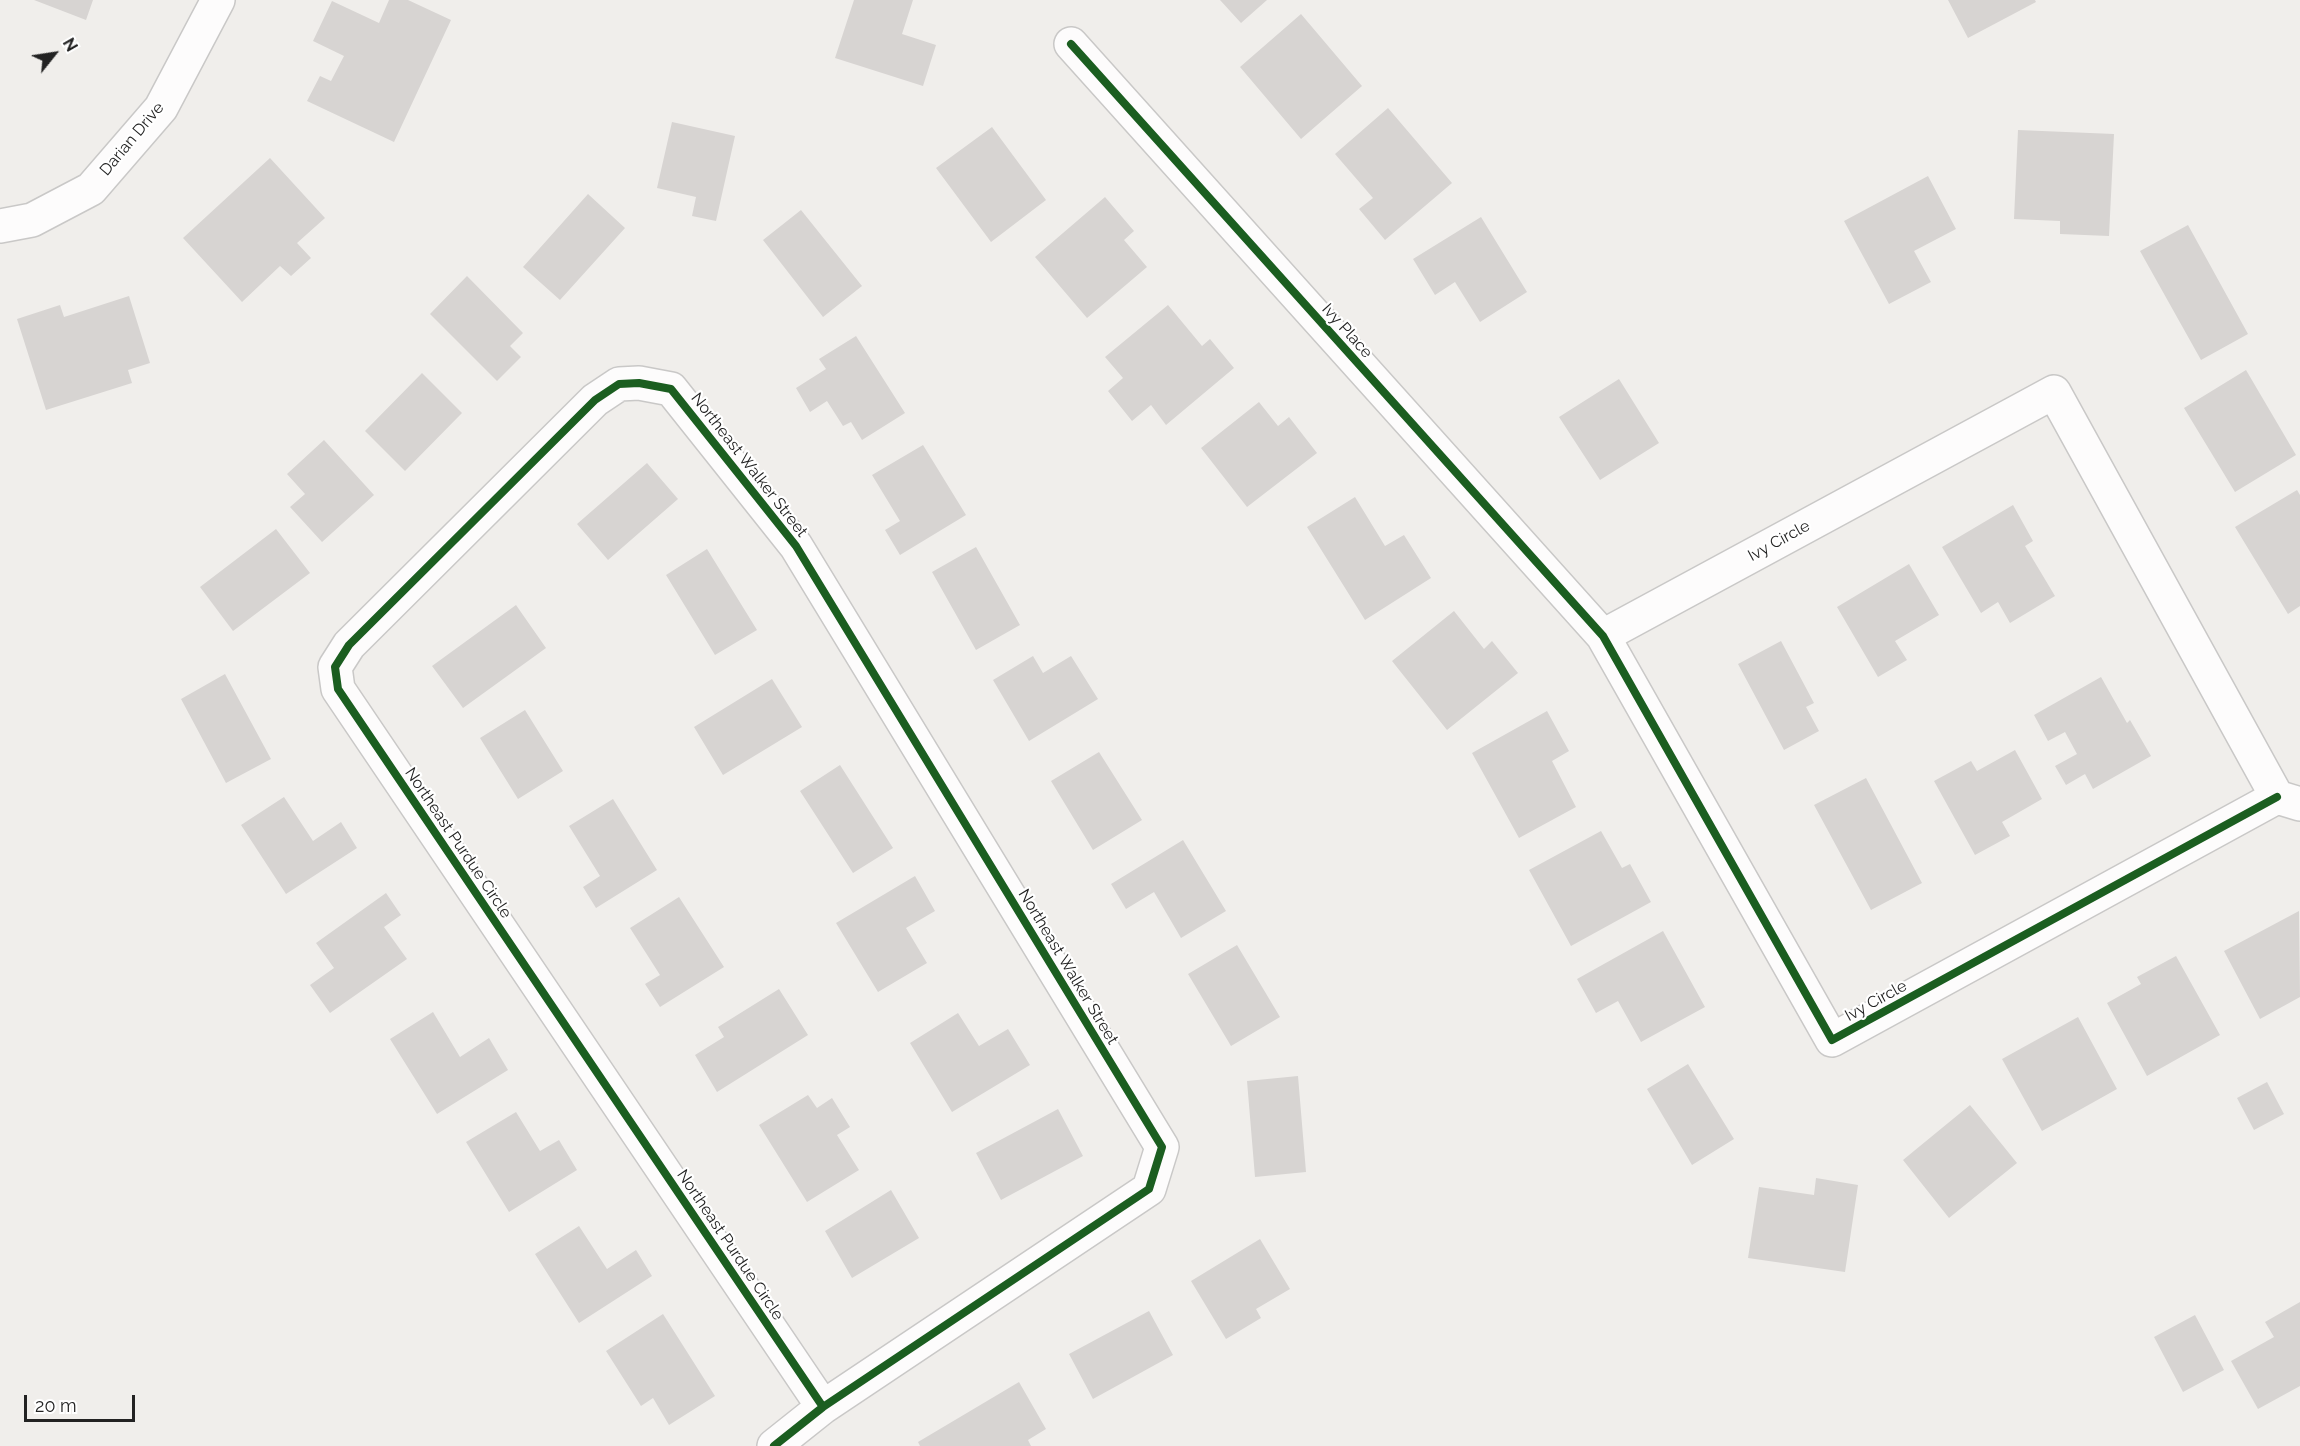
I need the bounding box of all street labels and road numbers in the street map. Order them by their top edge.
street label: Darian Drive [96,99,168,179]
street label: Ivy Place [1318,300,1376,362]
street label: Northeast Walker Street [687,389,811,541]
street label: Ivy Circle [1745,516,1813,566]
street label: Northeast Purdue Circle [400,764,516,922]
street label: Northeast Walker Street [1014,886,1122,1048]
street label: Ivy Circle [1842,976,1910,1026]
street label: Northeast Purdue Circle [672,1166,788,1324]

